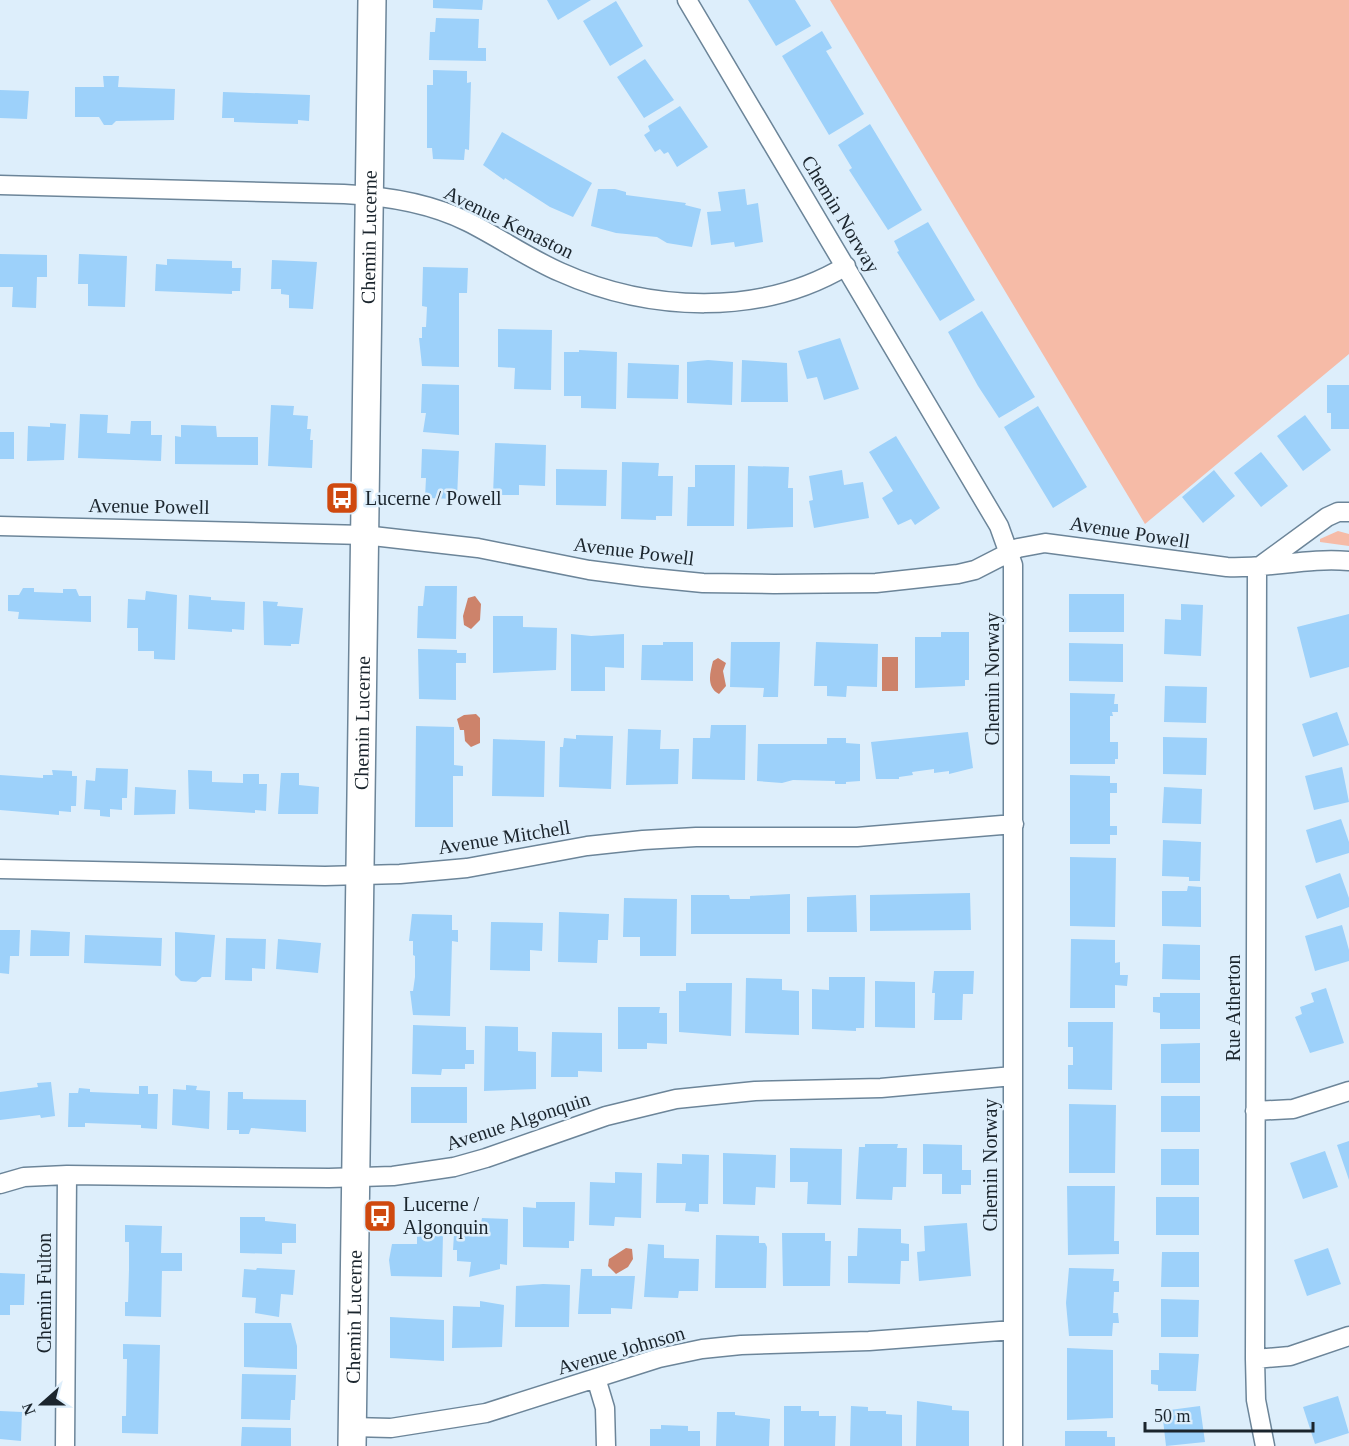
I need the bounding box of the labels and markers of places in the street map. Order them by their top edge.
bus stop icon: Lucerne / Powell [324,480,360,516]
place label: Lucerne / Powell [365,487,502,509]
place label: Lucerne / Algonquin [403,1193,489,1239]
bus stop icon: Lucerne / Algonquin [362,1198,398,1234]

